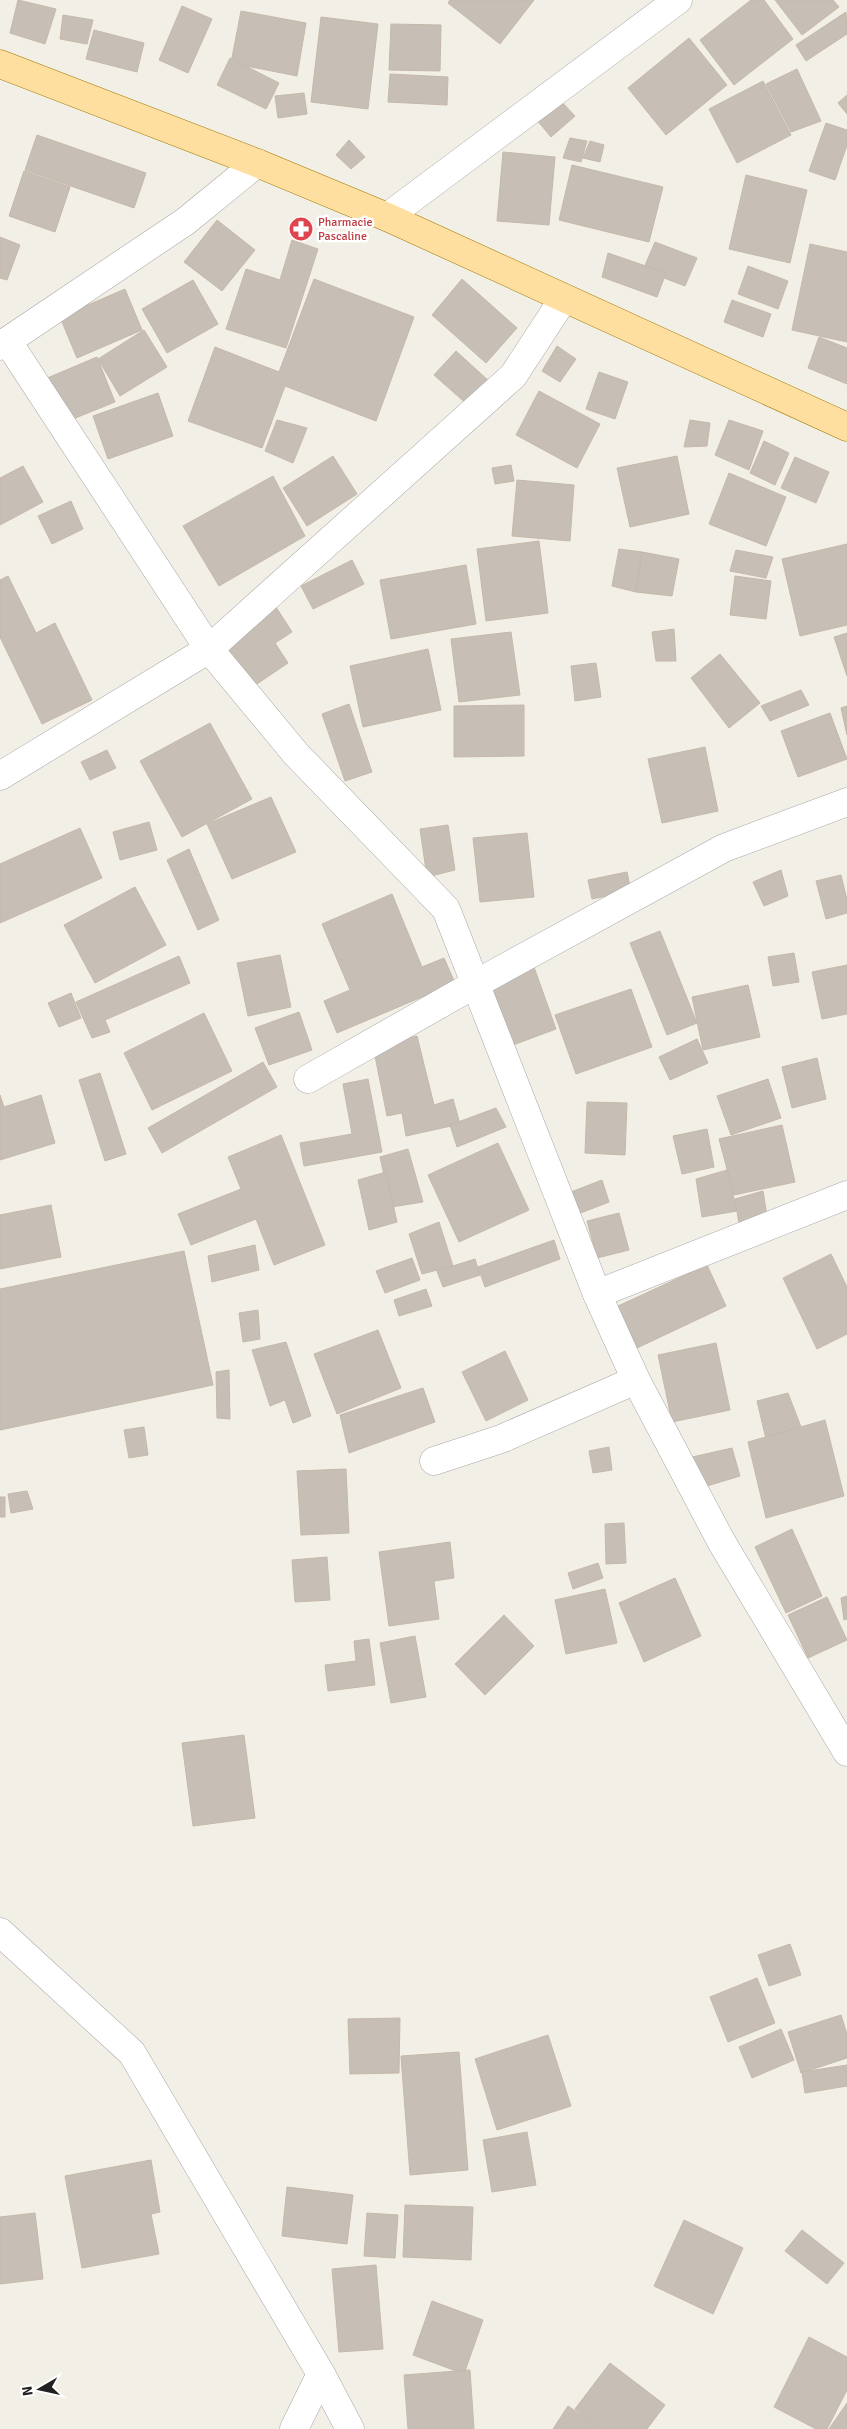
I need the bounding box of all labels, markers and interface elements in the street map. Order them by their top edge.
place label: Pharmacie Pascaline [318,215,372,244]
pharmacy icon: Pharmacie Pascaline [288,216,314,242]
north arrow [15,2364,65,2414]
text: N [18,2385,37,2397]

